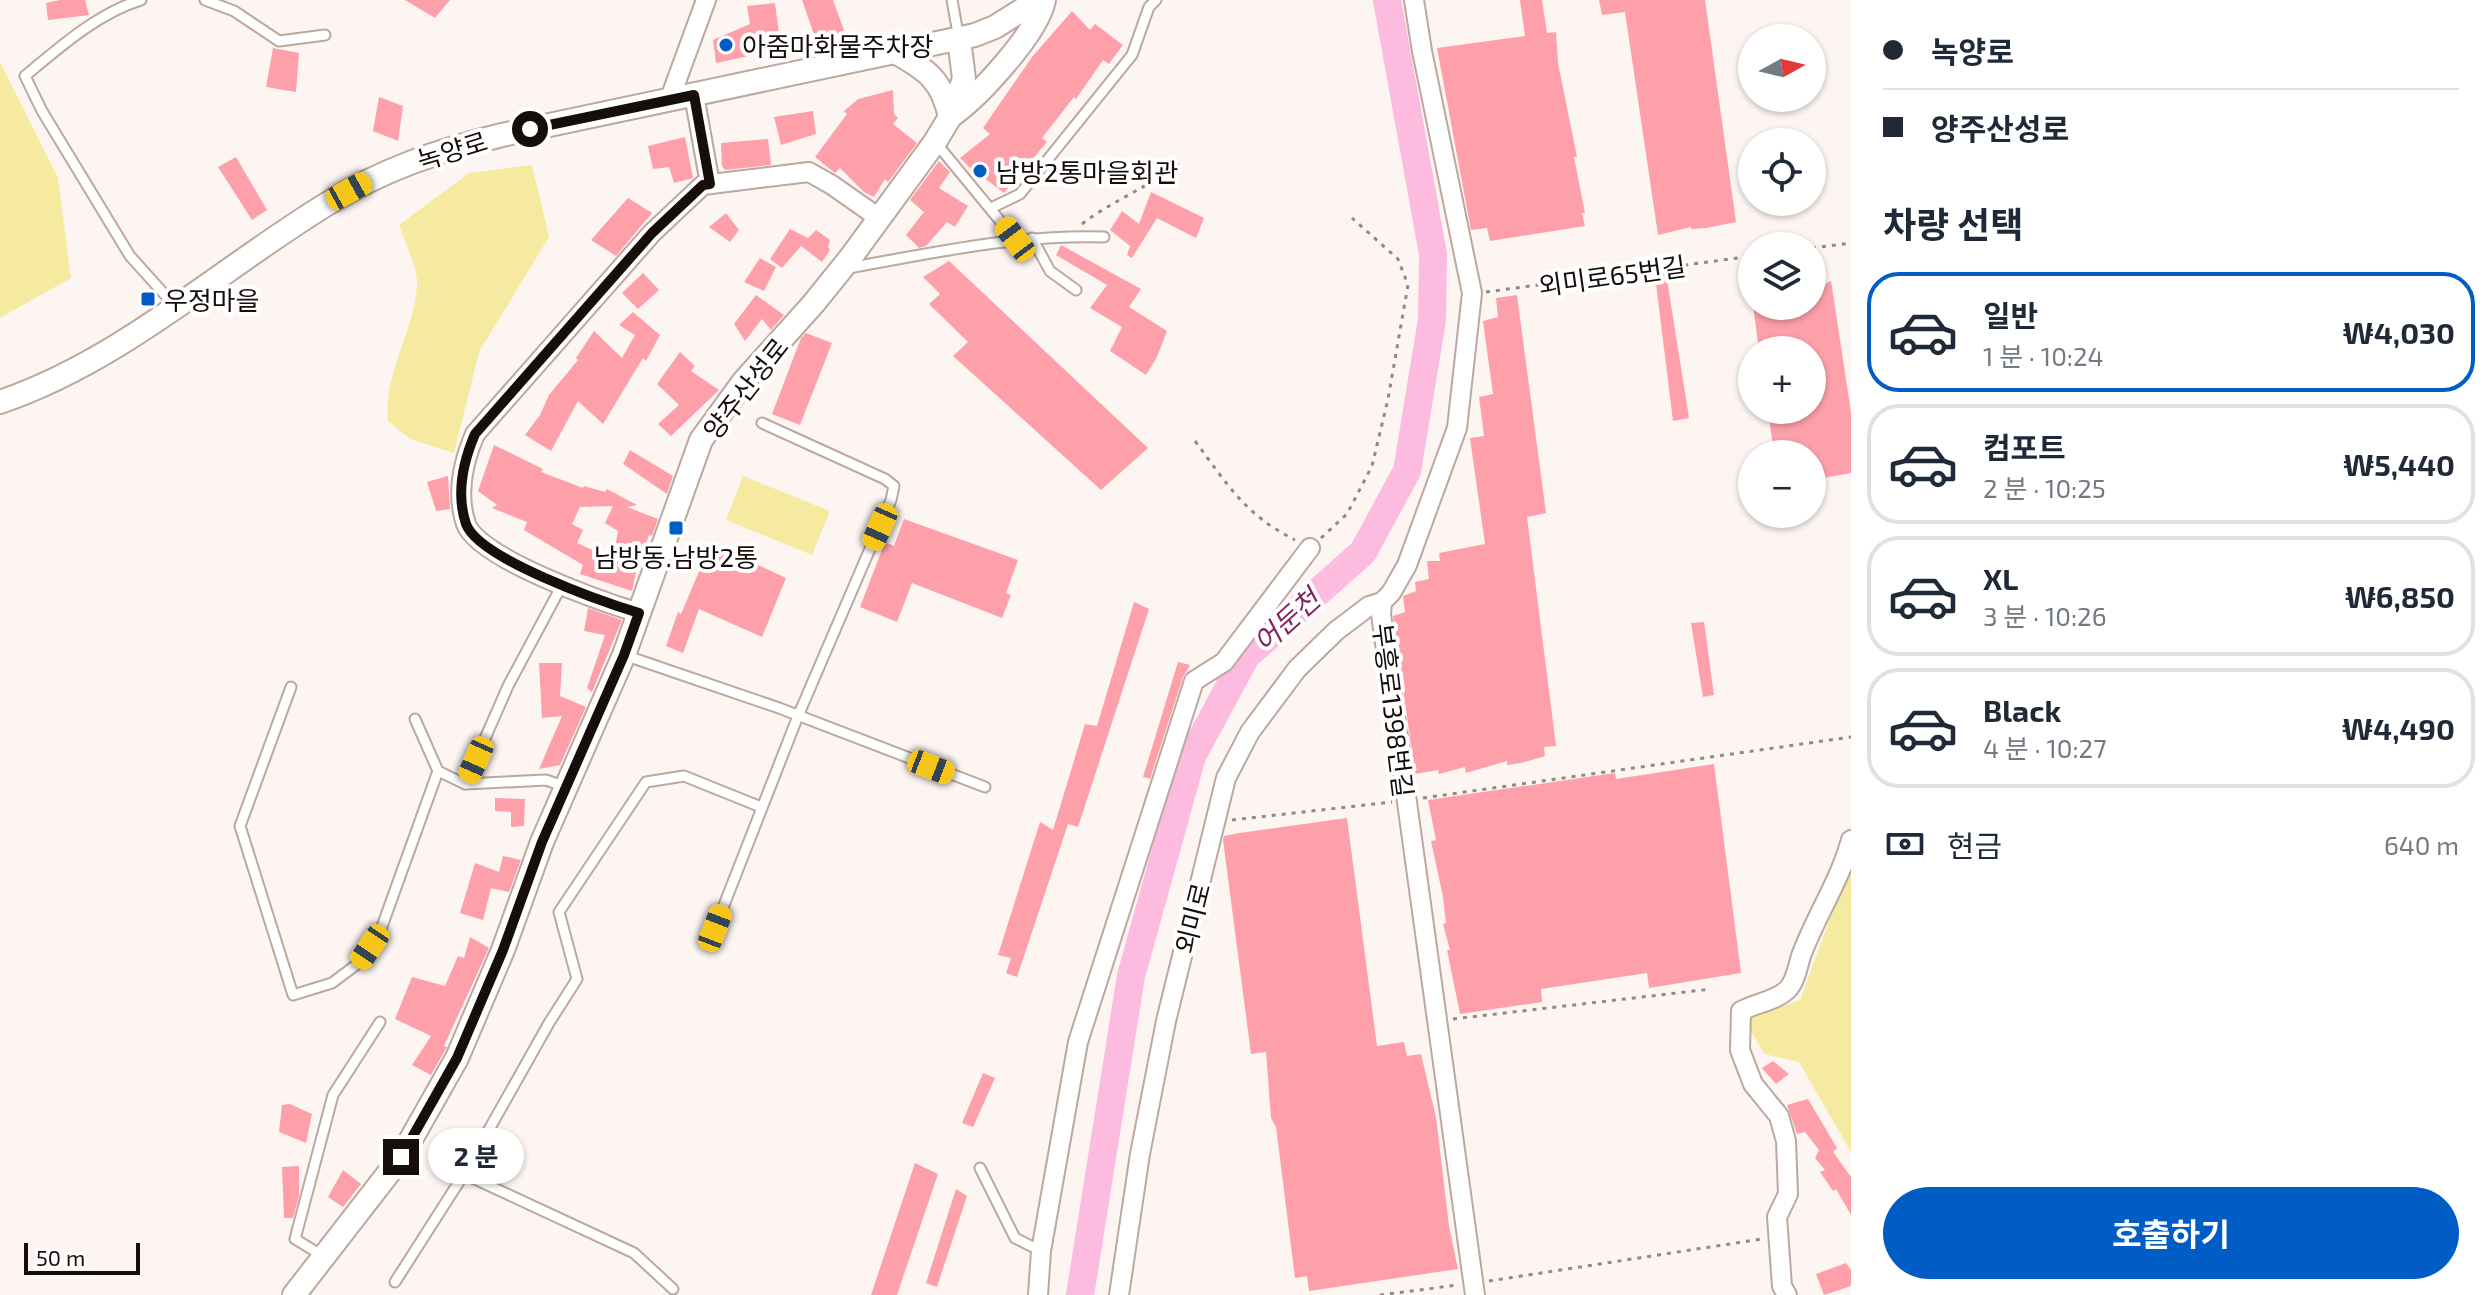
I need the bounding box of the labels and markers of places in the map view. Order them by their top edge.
place label: 아줌마화물주차장 [742,30,933,61]
marker: 아줌마화물주차장 [717,36,735,54]
place label: 남방2통마을회관 [996,156,1178,187]
marker: 남방2통마을회관 [971,162,989,180]
place label: 우정마을 [164,284,260,315]
marker: 우정마을 [139,290,157,308]
marker: 남방동.남방2통 [667,519,685,537]
place label: 남방동.남방2통 [594,541,758,572]

